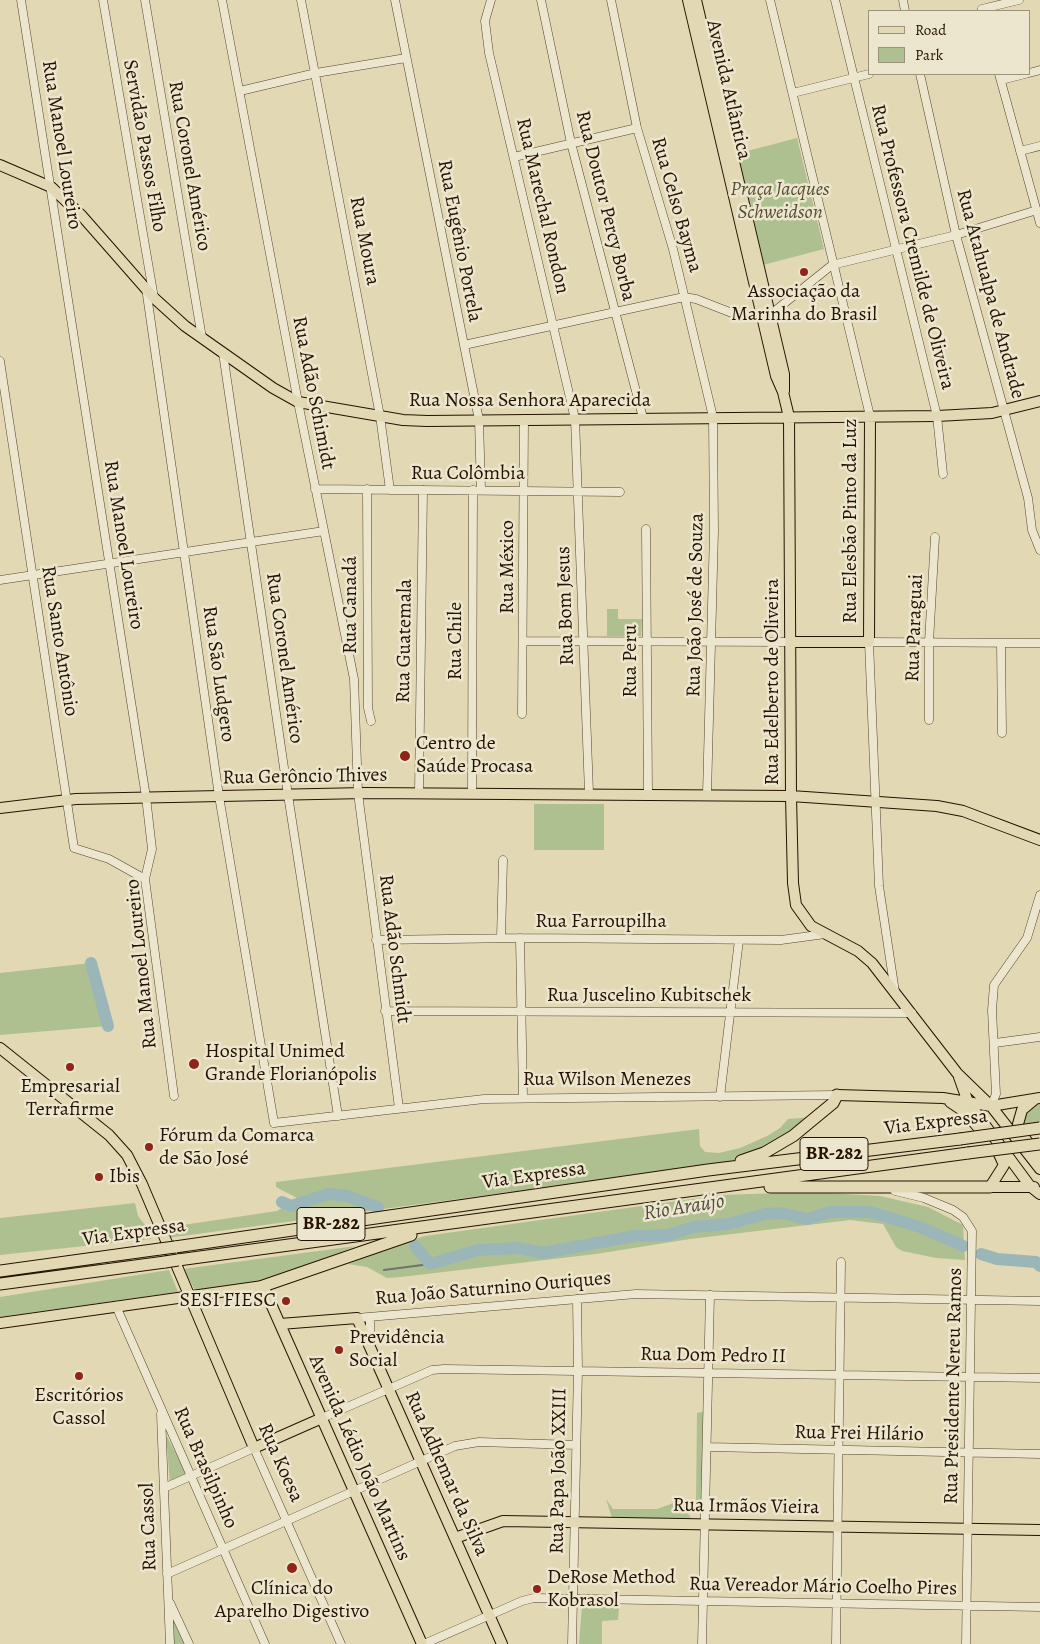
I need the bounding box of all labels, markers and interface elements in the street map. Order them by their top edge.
legend [868,10,1030,75]
street label: Avenida Atlântica [700,18,756,162]
text: Road [915,20,946,40]
text: Park [915,45,943,65]
street label: Servidão Passos Filho [117,58,171,234]
street label: Rua Manoel Loureiro [36,59,86,231]
street label: Rua Coronel Américo [162,79,216,253]
street label: Rua Professora Cremilde de Oliveira [865,102,959,392]
street label: Rua Doutor Percy Borba [570,108,640,304]
street label: Rua Marechal Rondon [510,116,574,296]
street label: Rua Celso Bayma [645,135,707,275]
street label: Rua Eugênio Portela [431,158,487,324]
park label: Praça Jacques Schweidson [730,178,830,225]
street label: Rua Atahualpa de Andrade [950,187,1030,401]
street label: Rua Moura [344,195,384,287]
marker: Associação da Marinha do Brasil [798,266,810,278]
place label: Associação da Marinha do Brasil [731,280,877,327]
street label: Rua Adão Schimidt [286,314,340,472]
street label: Rua Nossa Senhora Aparecida [409,389,651,413]
street label: Rua Elesbão Pinto da Luz [839,419,863,623]
street label: Rua Manoel Loureiro [98,459,148,631]
street label: Rua Colômbia [411,462,525,486]
street label: Rua João José de Souza [682,513,710,697]
street label: Rua México [496,520,520,614]
street label: Rua Bom Jesus [552,546,580,666]
street label: Rua Canadá [339,556,363,654]
street label: Rua Santo Antônio [35,564,83,718]
street label: Rua Coronel Américo [260,571,308,745]
street label: Rua Paraguai [901,573,929,683]
street label: Rua Guatemala [392,579,418,703]
street label: Rua Edelberto de Oliveira [761,579,785,785]
street label: Rua Chile [444,602,468,680]
street label: Rua São Ludgero [197,604,239,744]
street label: Rua Peru [619,624,643,698]
place label: Centro de Saúde Procasa [416,732,533,779]
marker: Centro de Saúde Procasa [398,749,412,763]
street label: Rua Gerôncio Thives [222,764,388,790]
street label: Rua Adão Schmidt [373,873,415,1025]
street label: Rua Manoel Loureiro [121,878,163,1050]
street label: Rua Farroupilha [535,910,667,934]
street label: Rua Juscelino Kubitschek [547,984,751,1008]
place label: Hospital Unimed Grande Florianópolis [205,1040,377,1087]
marker: Hospital Unimed Grande Florianópolis [187,1057,201,1071]
marker: Empresarial Terrafirme [64,1061,76,1073]
street label: Rua Wilson Menezes [523,1068,691,1092]
place label: Empresarial Terrafirme [20,1075,120,1122]
street label: Via Expressa [883,1105,989,1141]
place label: Fórum da Comarca de São José [159,1124,314,1171]
road number: BR-282 [800,1138,868,1170]
marker: Fórum da Comarca de São José [143,1141,155,1153]
street label: Via Expressa [481,1157,587,1195]
place label: Ibis [109,1165,140,1189]
marker: Ibis [93,1171,105,1183]
water label: Rio Araújo [642,1189,726,1227]
road number: BR-282 [297,1208,365,1240]
street label: Via Expressa [81,1214,187,1252]
street label: Rua João Saturnino Ouriques [374,1267,612,1311]
street label: Rua Presidente Nereu Ramos [940,1267,968,1505]
place label: SESI FIESC [179,1289,276,1313]
marker: SESI FIESC [280,1295,292,1307]
place label: Previdência Social [349,1326,445,1373]
street label: Rua Dom Pedro II [640,1343,786,1369]
marker: Previdência Social [333,1344,345,1356]
street label: Avenida Lédio João Martins [303,1351,415,1565]
marker: Escritórios Cassol [73,1370,85,1382]
place label: Escritórios Cassol [34,1384,124,1431]
street label: Rua Adhemar da Silva [399,1388,493,1560]
street label: Rua Papa João XXIII [546,1388,572,1554]
street label: Rua Brasilpinho [167,1403,243,1533]
street label: Rua Koesa [252,1420,308,1506]
street label: Rua Frei Hilário [794,1421,924,1447]
street label: Rua Cassol [135,1482,163,1572]
street label: Rua Irmãos Vieira [672,1494,820,1520]
marker: Clínica do Aparelho Digestivo [285,1561,299,1575]
place label: DeRose Method Kobrasol [547,1566,675,1613]
street label: Rua Vereador Mário Coelho Pires [689,1573,957,1601]
place label: Clínica do Aparelho Digestivo [215,1577,369,1624]
marker: DeRose Method Kobrasol [531,1583,543,1595]

